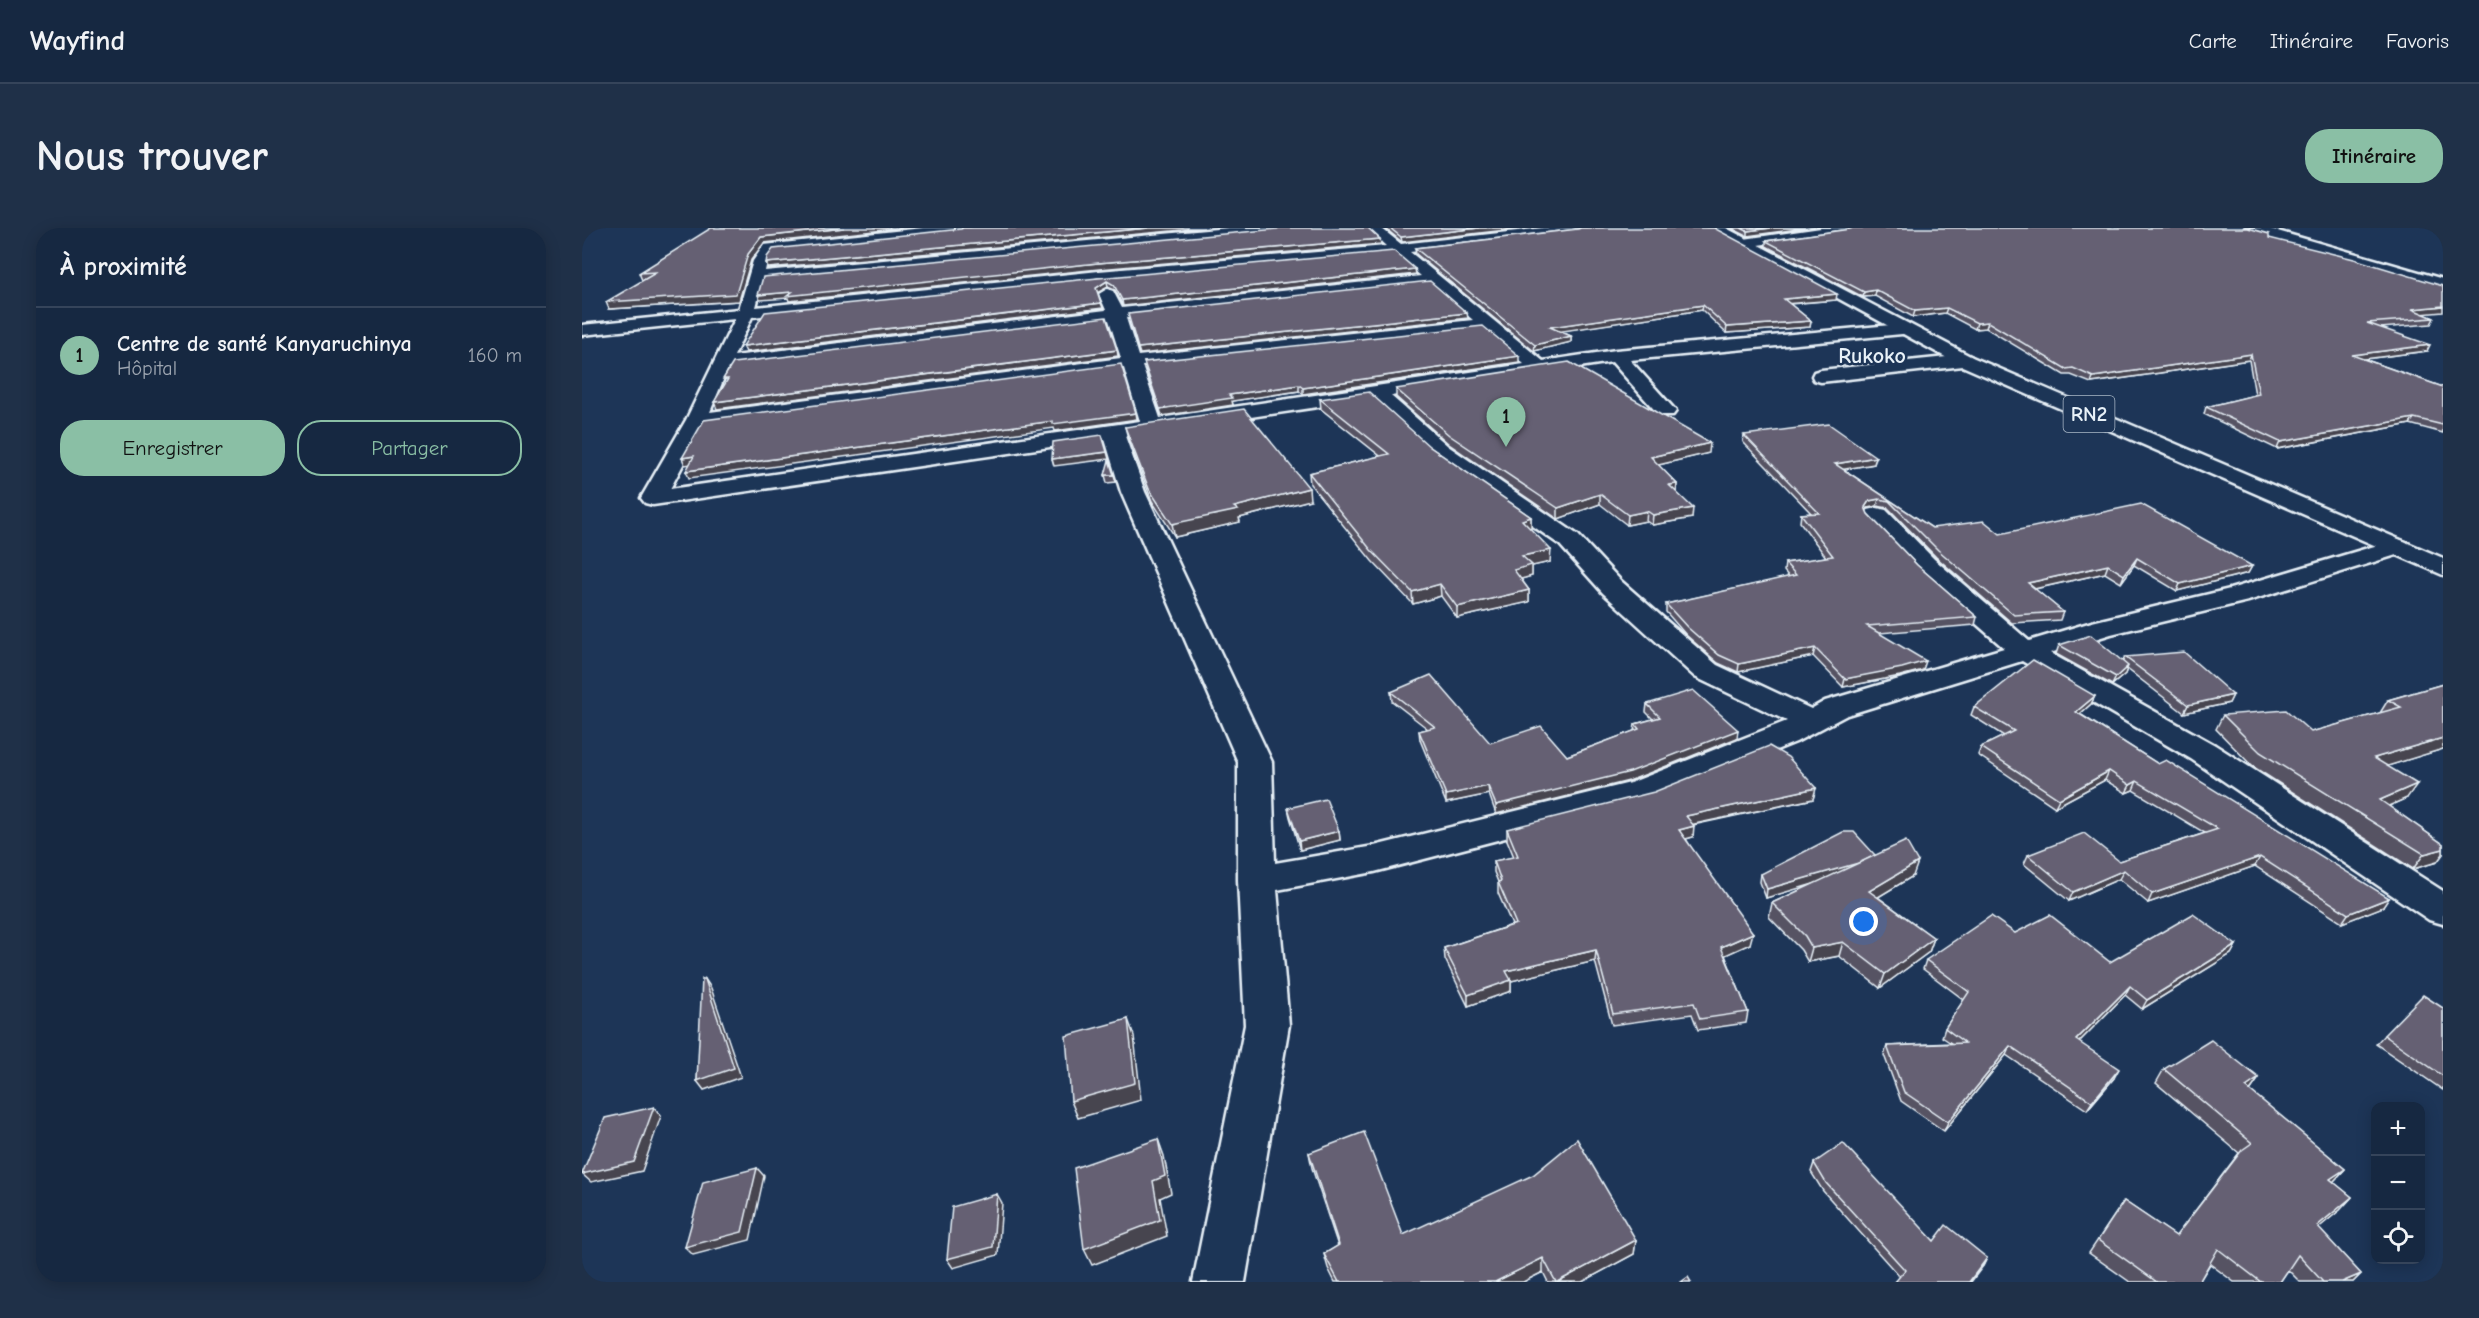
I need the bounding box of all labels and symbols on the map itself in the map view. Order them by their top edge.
district label: Rukoko [1838,343,1906,369]
road number: RN2 [2064,396,2114,432]
pin: 1 [1486,398,1526,447]
your location [1849,907,1878,936]

